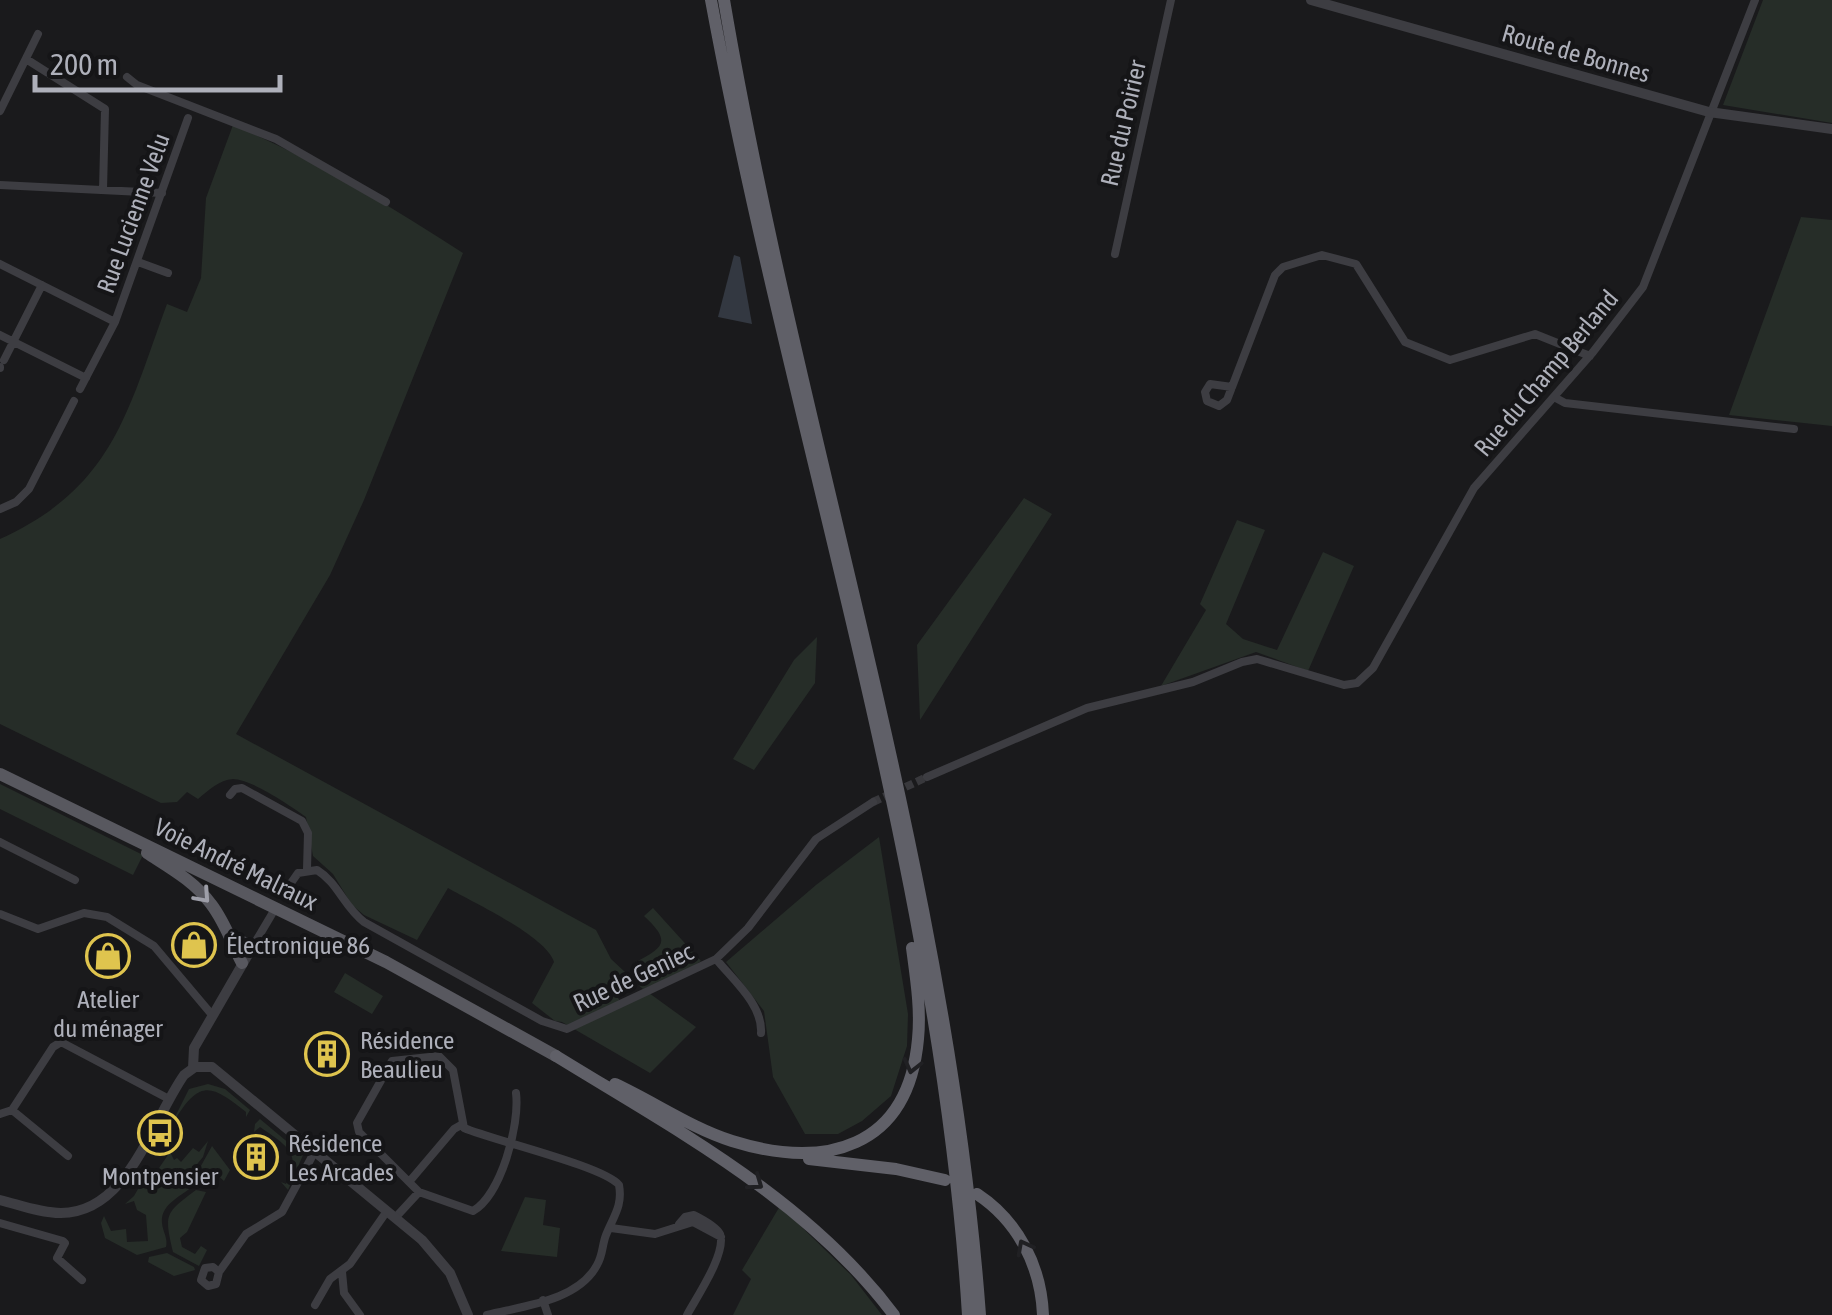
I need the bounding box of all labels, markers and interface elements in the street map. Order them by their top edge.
street label: Route de Bonnes [1499,18,1653,88]
scale bar [35,30,280,92]
text: 200 m [50,47,118,81]
street label: Rue du Poirier [1095,57,1151,189]
street label: Rue Lucienne Velu [91,129,175,297]
street label: Rue du Champ Berland [1468,284,1624,462]
street label: Voie André Malraux [150,812,322,916]
one-way arrow [191,884,209,903]
shop icon: Électronique 86 [171,922,217,968]
place label: Électronique 86 [226,931,370,959]
shop icon: Atelier du ménager [85,933,131,979]
street label: Rue de Geniec [569,937,698,1017]
place label: Atelier du ménager [53,985,163,1042]
place label: Résidence Beaulieu [360,1026,454,1083]
building icon: Résidence Beaulieu [304,1031,350,1077]
one-way arrow [903,1057,924,1074]
bus stop icon: Montpensier [137,1110,183,1156]
place label: Résidence Les Arcades [288,1129,394,1186]
building icon: Résidence Les Arcades [233,1134,279,1180]
place label: Montpensier [102,1162,219,1190]
one-way arrow [745,1171,763,1189]
one-way arrow [1017,1239,1036,1257]

